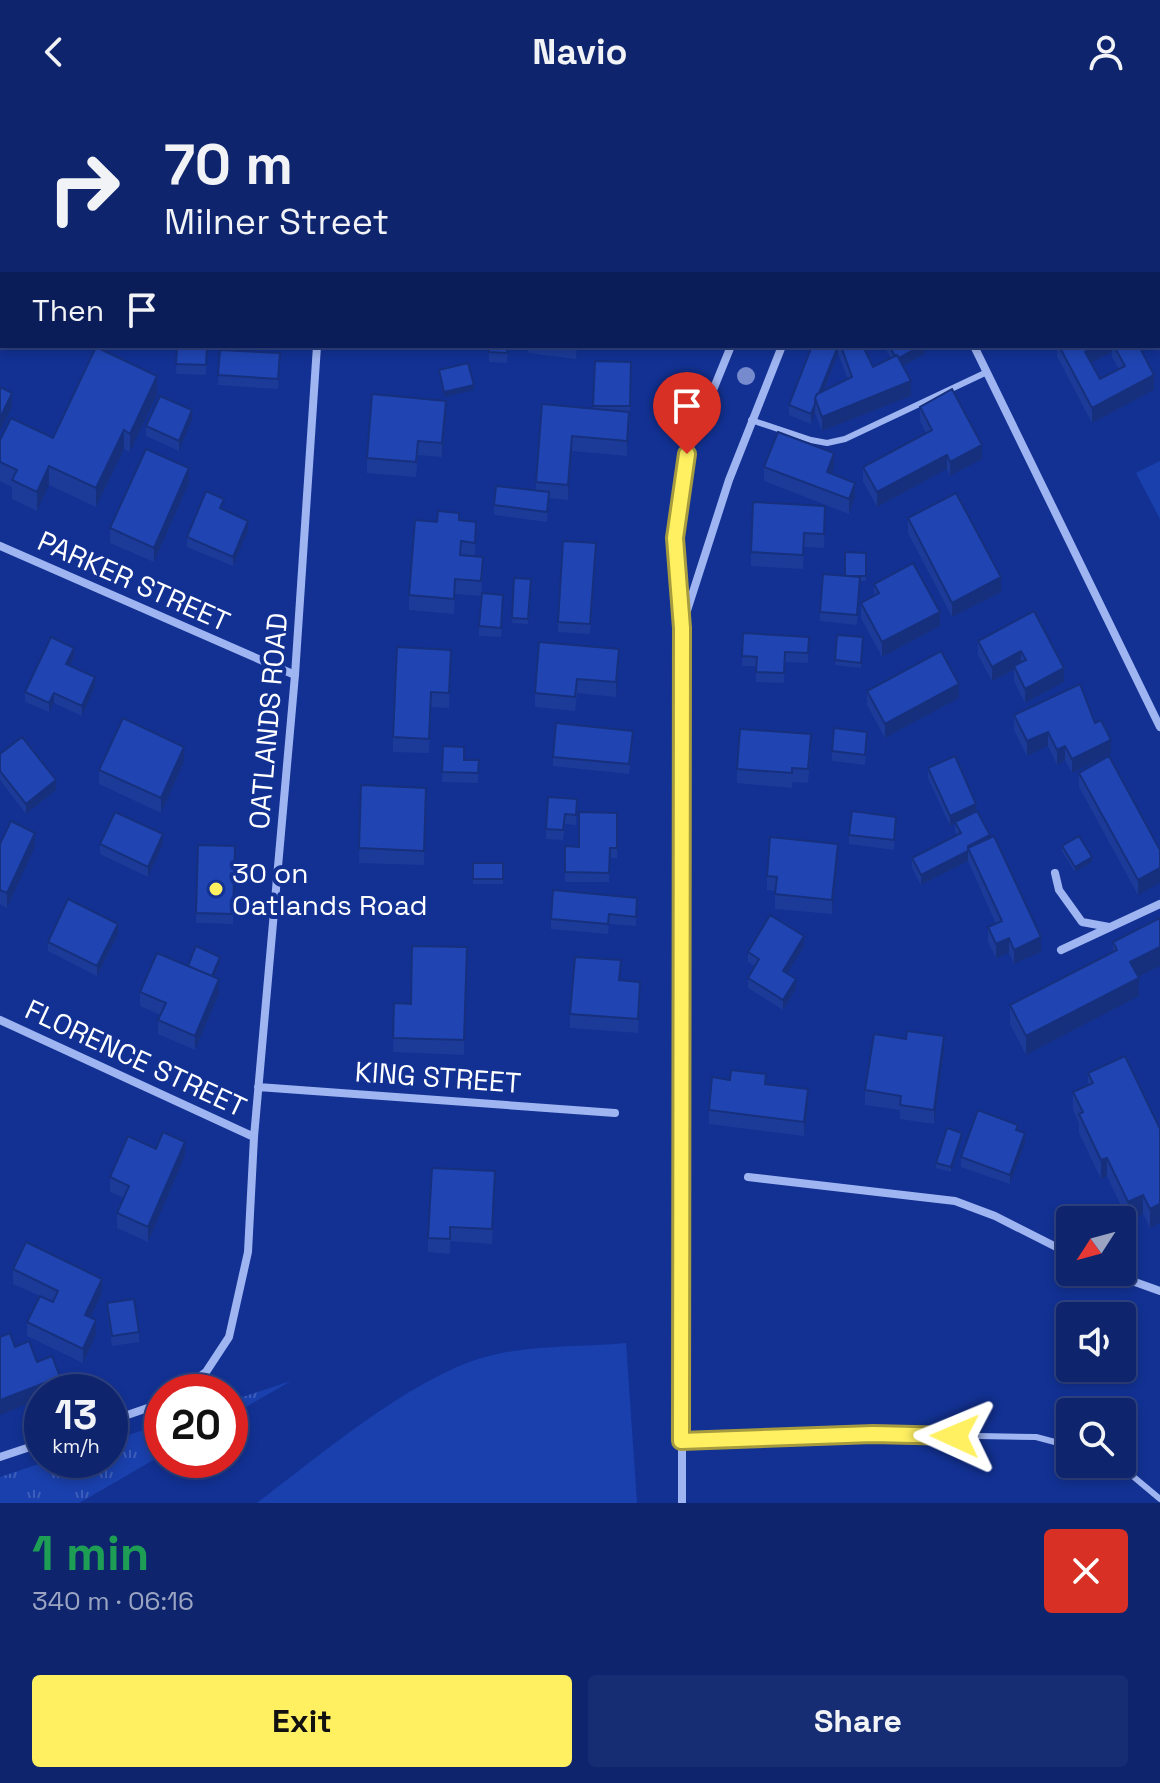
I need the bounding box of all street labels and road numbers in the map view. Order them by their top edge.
street label: PARKER STREET [32,523,236,639]
street label: OATLANDS ROAD [241,611,295,831]
street label: FLORENCE STREET [20,991,252,1125]
street label: KING STREET [354,1053,522,1101]

